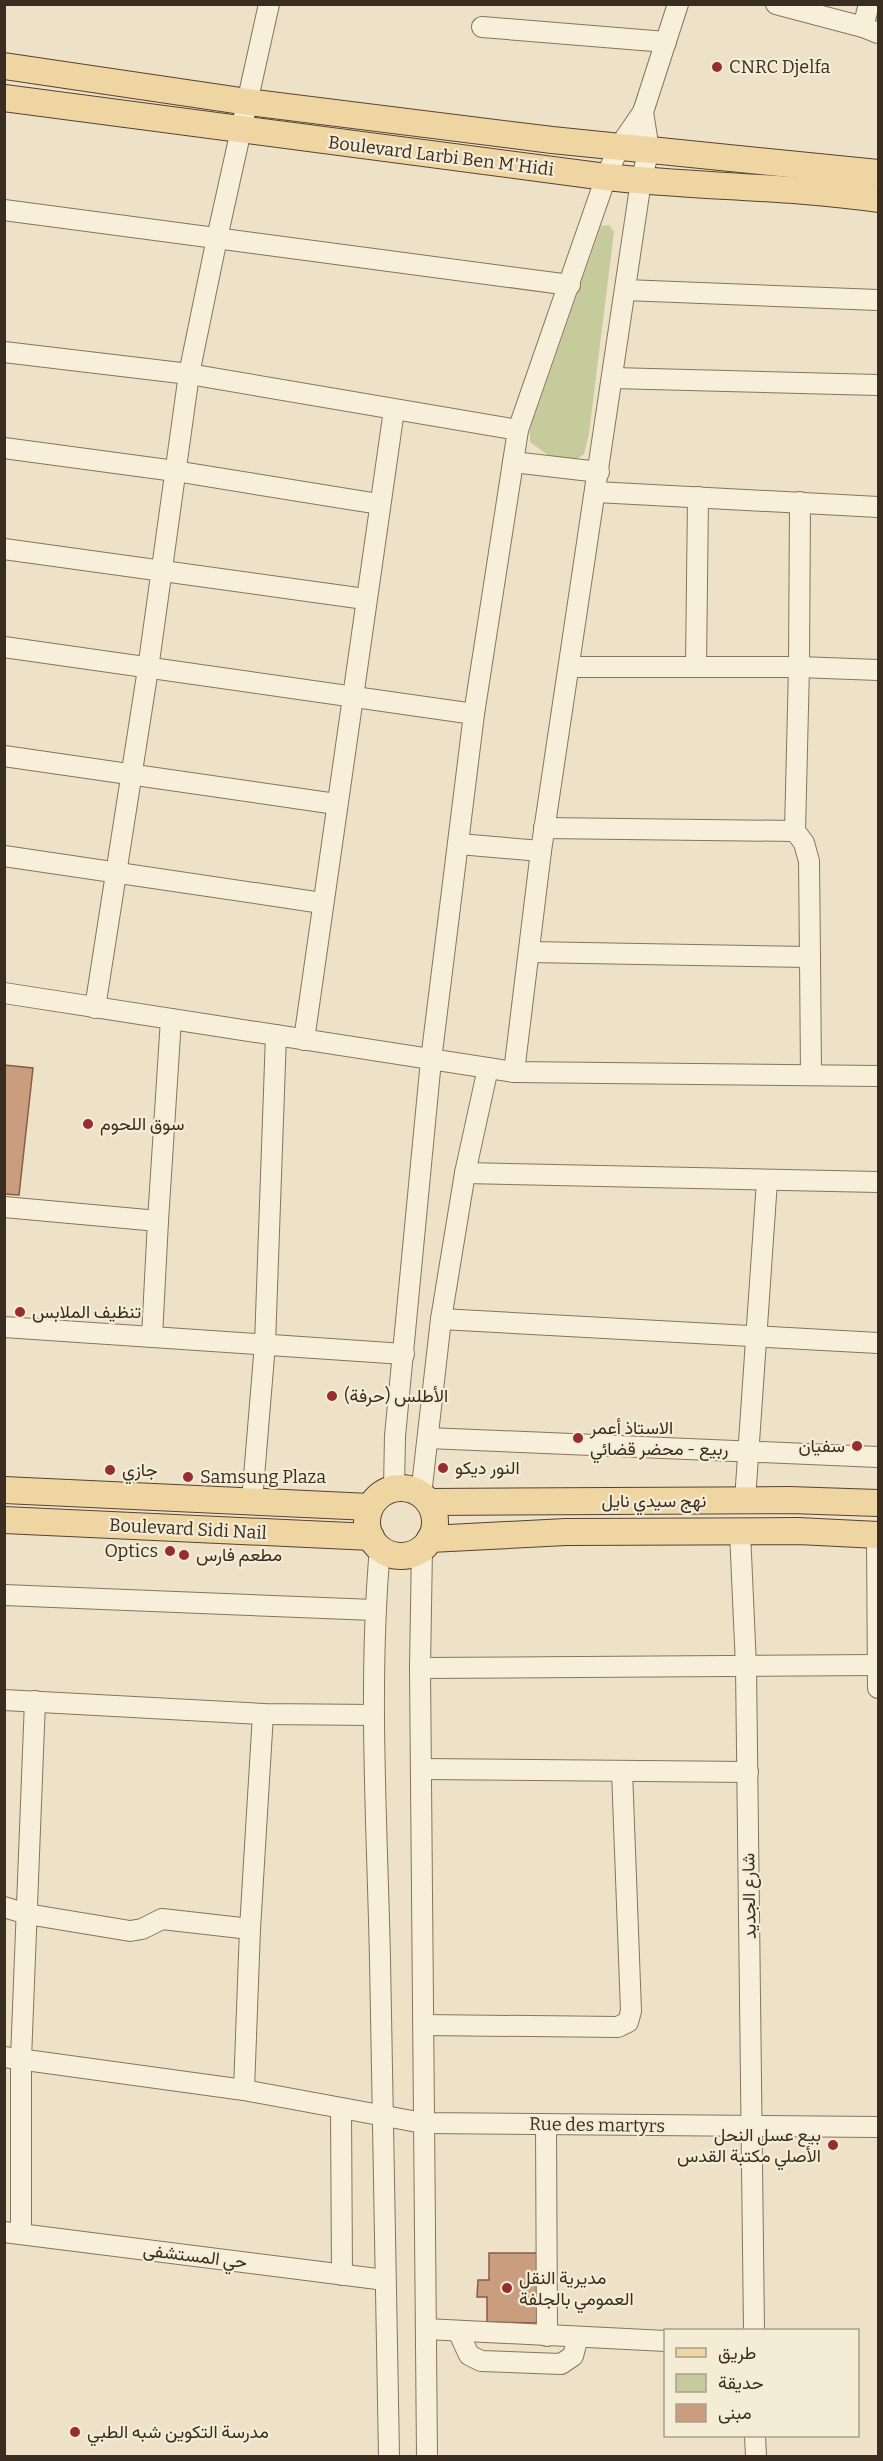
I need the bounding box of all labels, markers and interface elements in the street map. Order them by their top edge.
place label: CNRC Djelfa [729,56,831,78]
marker: CNRC Djelfa [710,60,724,74]
street label: Boulevard Larbi Ben M'Hidi [327,131,555,181]
place label: سوق اللحوم [100,1113,184,1136]
marker: سوق اللحوم [81,1117,95,1131]
place label: تنظيف الملابس [32,1301,141,1323]
marker: تنظيف الملابس [13,1305,27,1319]
place label: الأطلس (حرفة) [344,1385,448,1407]
marker: الأطلس (حرفة) [325,1389,339,1403]
place label: الاستاذ أعمر ربيع - محضر قضائي [589,1417,728,1464]
marker: الاستاذ أعمر ربيع - محضر قضائي [571,1431,585,1445]
place label: سفيان [798,1435,845,1457]
marker: سفيان [850,1439,864,1453]
place label: النور ديكو [455,1457,520,1479]
place label: جازي [122,1459,158,1485]
marker: النور ديكو [436,1461,450,1475]
marker: جازي [103,1463,117,1477]
place label: Samsung Plaza [200,1466,326,1488]
marker: Samsung Plaza [181,1470,195,1484]
street label: نهج سيدي نايل [602,1490,706,1516]
street label: Boulevard Sidi Nail [109,1514,267,1544]
place label: Optics [104,1540,158,1562]
marker: Optics [163,1544,177,1558]
place label: مطعم فارس [196,1544,282,1567]
marker: مطعم فارس [177,1548,191,1562]
street label: شارع الجديد [737,1853,762,1939]
street label: Rue des martyrs [529,2113,665,2137]
place label: بيع عسل النحل الأصلي مكتبة القدس [677,2124,821,2171]
marker: بيع عسل النحل الأصلي مكتبة القدس [826,2138,840,2152]
street label: حي المستشفى [141,2239,248,2277]
place label: مديرية النقل العمومي بالجلفة [519,2267,634,2314]
marker: مديرية النقل العمومي بالجلفة [500,2281,514,2295]
legend [664,2329,859,2437]
text: طريق [718,2342,756,2364]
text: حديقة [718,2372,764,2394]
text: مبنى [718,2402,752,2424]
place label: مدرسة التكوين شبه الطبي [87,2421,269,2447]
marker: مدرسة التكوين شبه الطبي [68,2425,82,2439]

